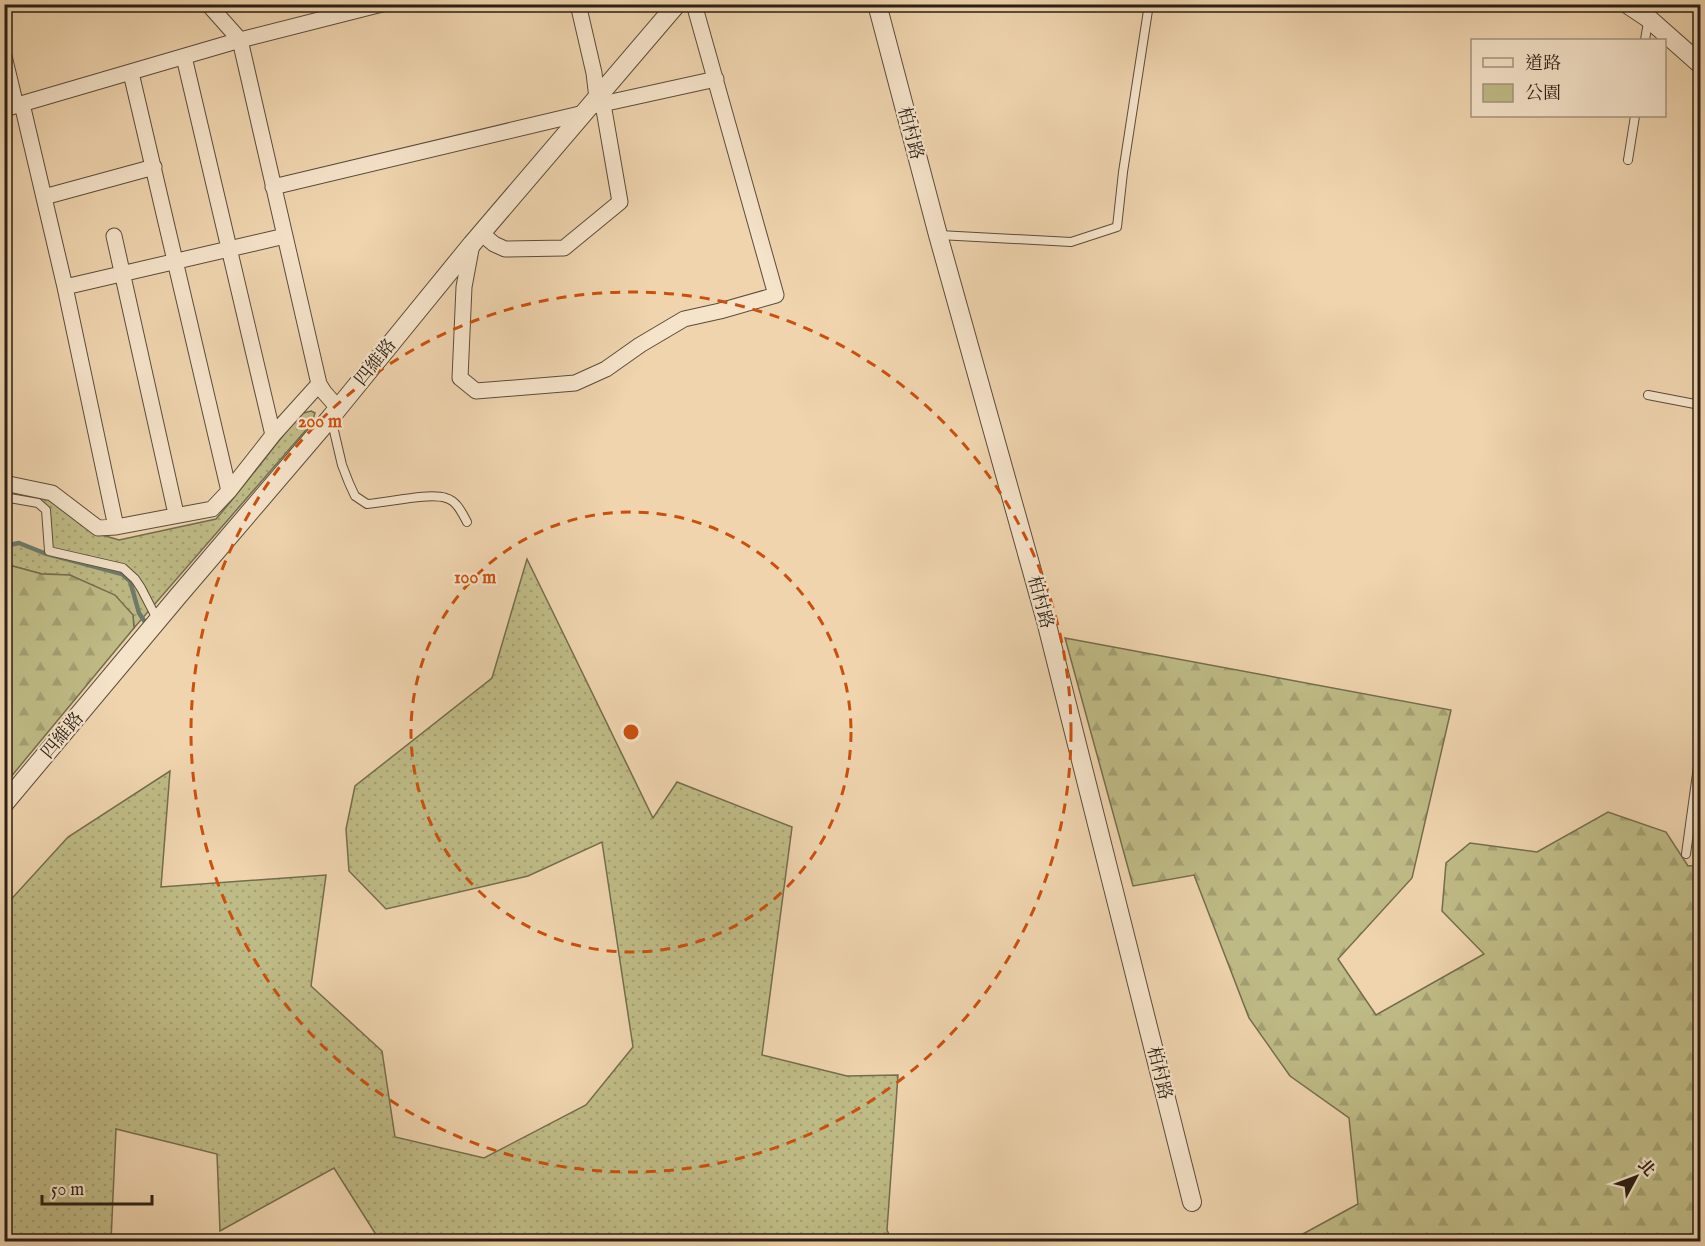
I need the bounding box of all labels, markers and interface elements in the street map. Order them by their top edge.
legend [1471,39,1666,117]
text: 道路 [1525,53,1561,76]
text: 公園 [1525,83,1561,106]
street label: 柏村路 [891,104,928,162]
street label: 四維路 [350,335,402,391]
text: 200 m [298,411,342,434]
text: 100 m [454,567,496,590]
street label: 柏村路 [1021,573,1058,631]
street label: 四維路 [37,708,89,764]
centre of rings [621,722,641,742]
street label: 柏村路 [1141,1044,1176,1102]
north arrow [1606,1147,1666,1207]
text: 北 [1633,1156,1659,1181]
scale bar [42,1168,152,1206]
text: 50 m [51,1179,84,1202]

